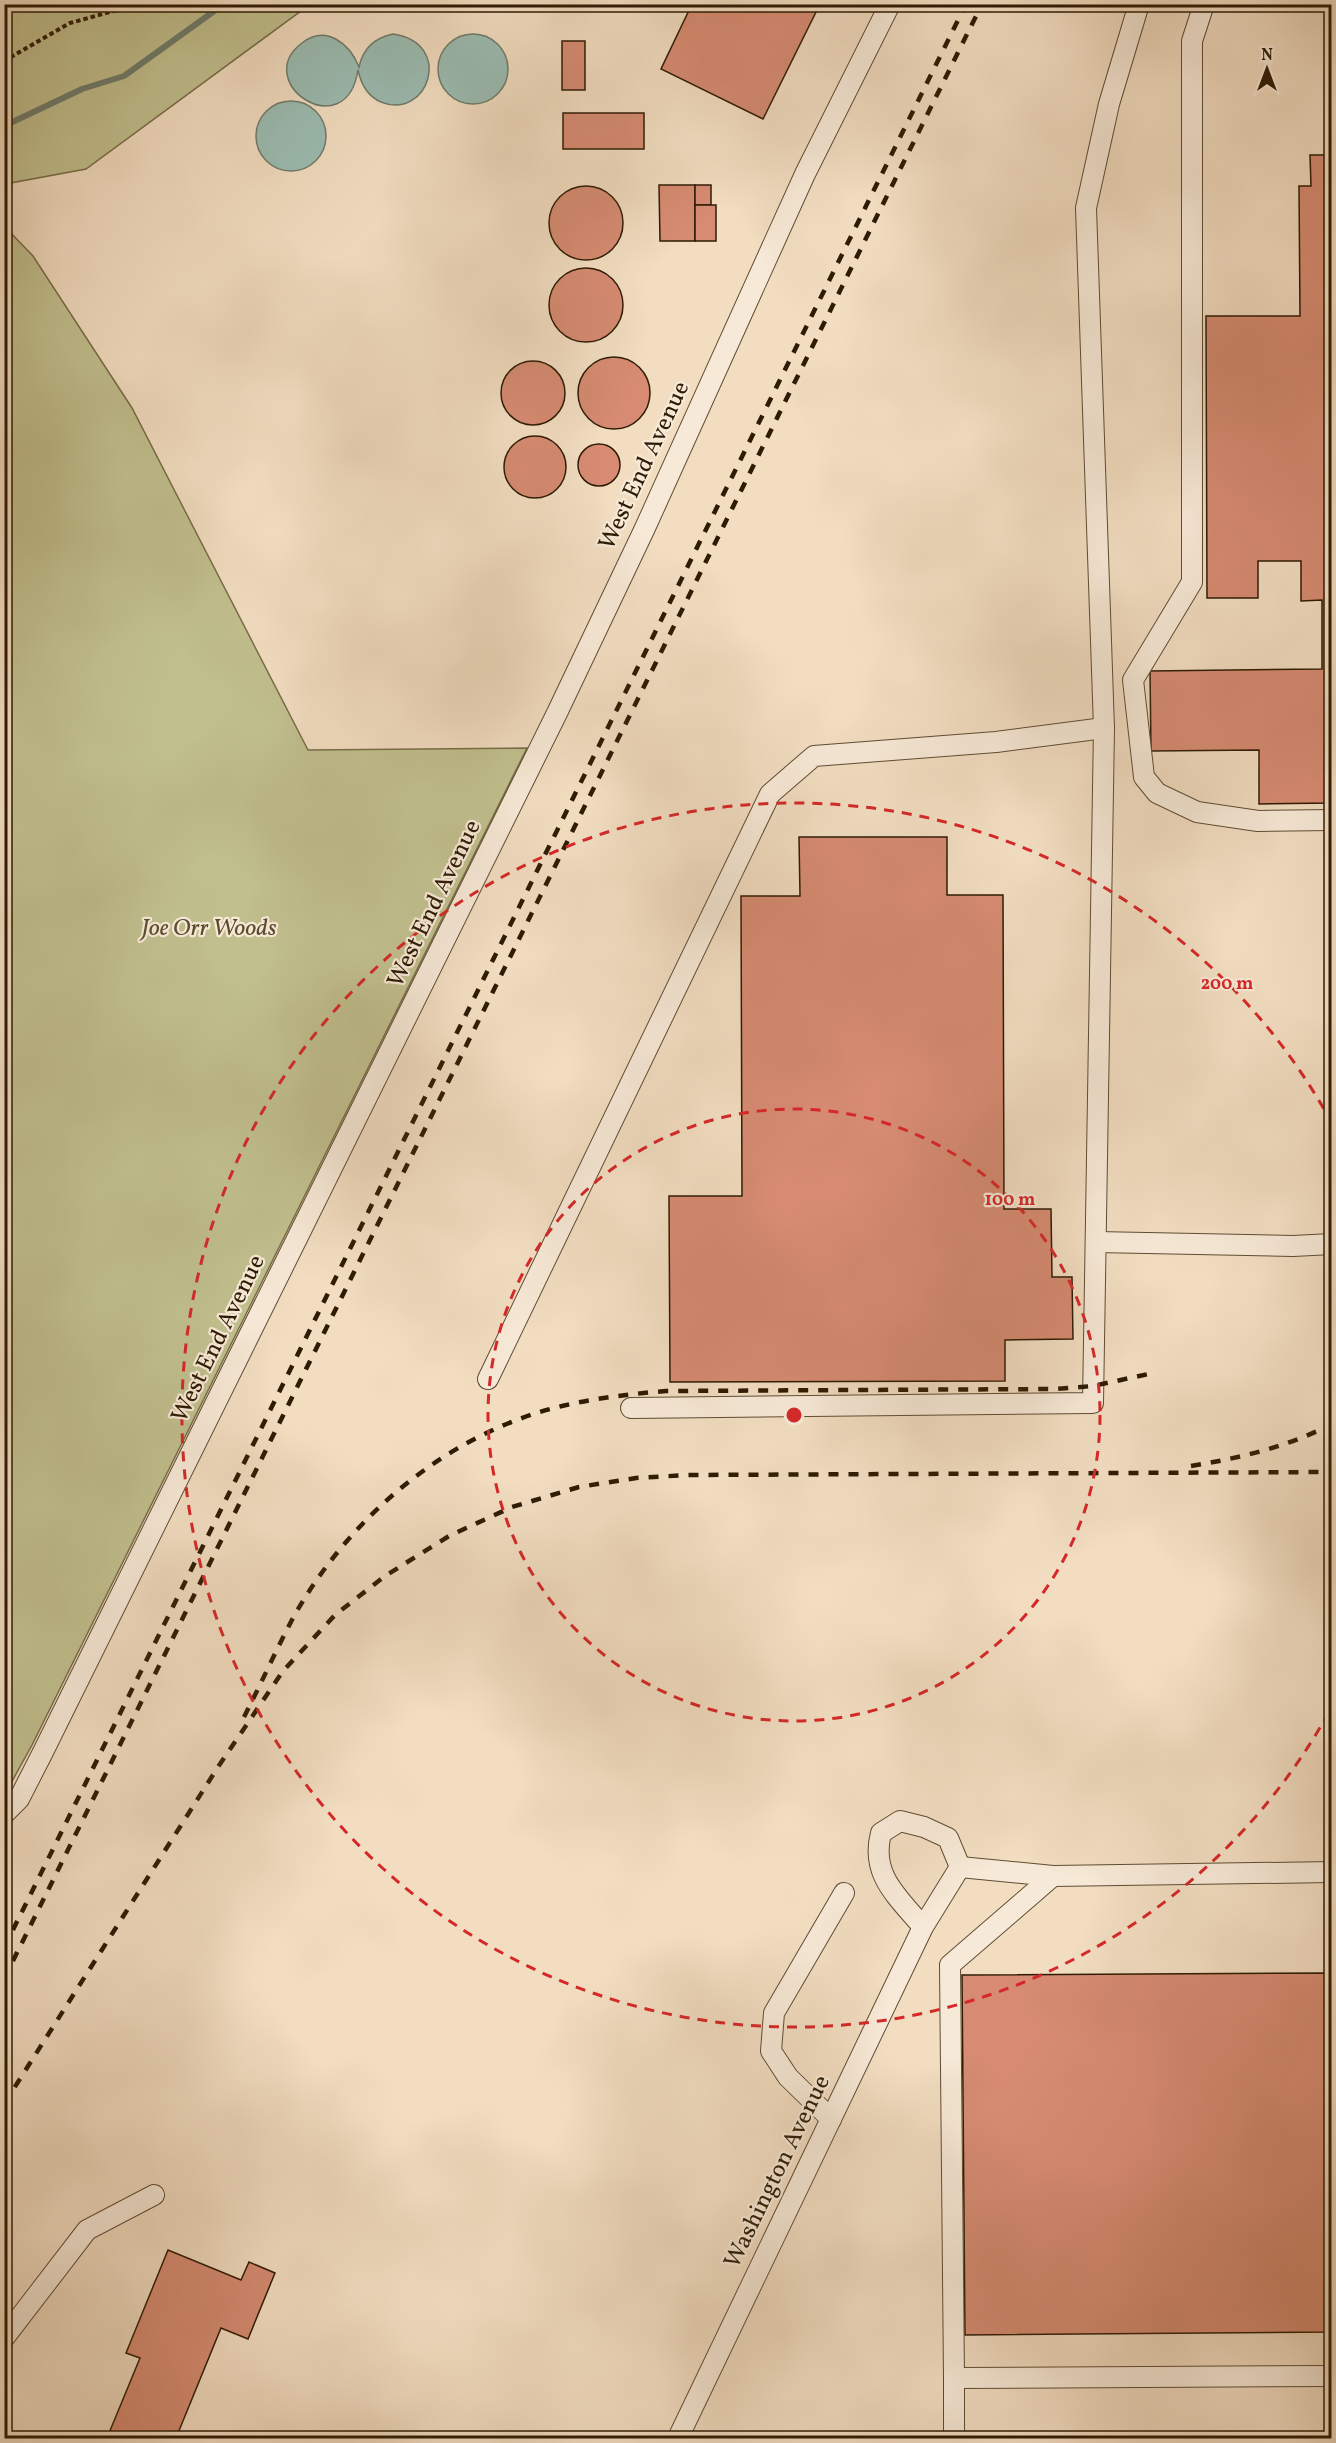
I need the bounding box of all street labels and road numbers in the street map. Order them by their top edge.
street label: West End Avenue [591,376,699,556]
street label: West End Avenue [380,814,490,994]
street label: West End Avenue [164,1249,274,1429]
street label: Washington Avenue [716,2070,840,2274]

